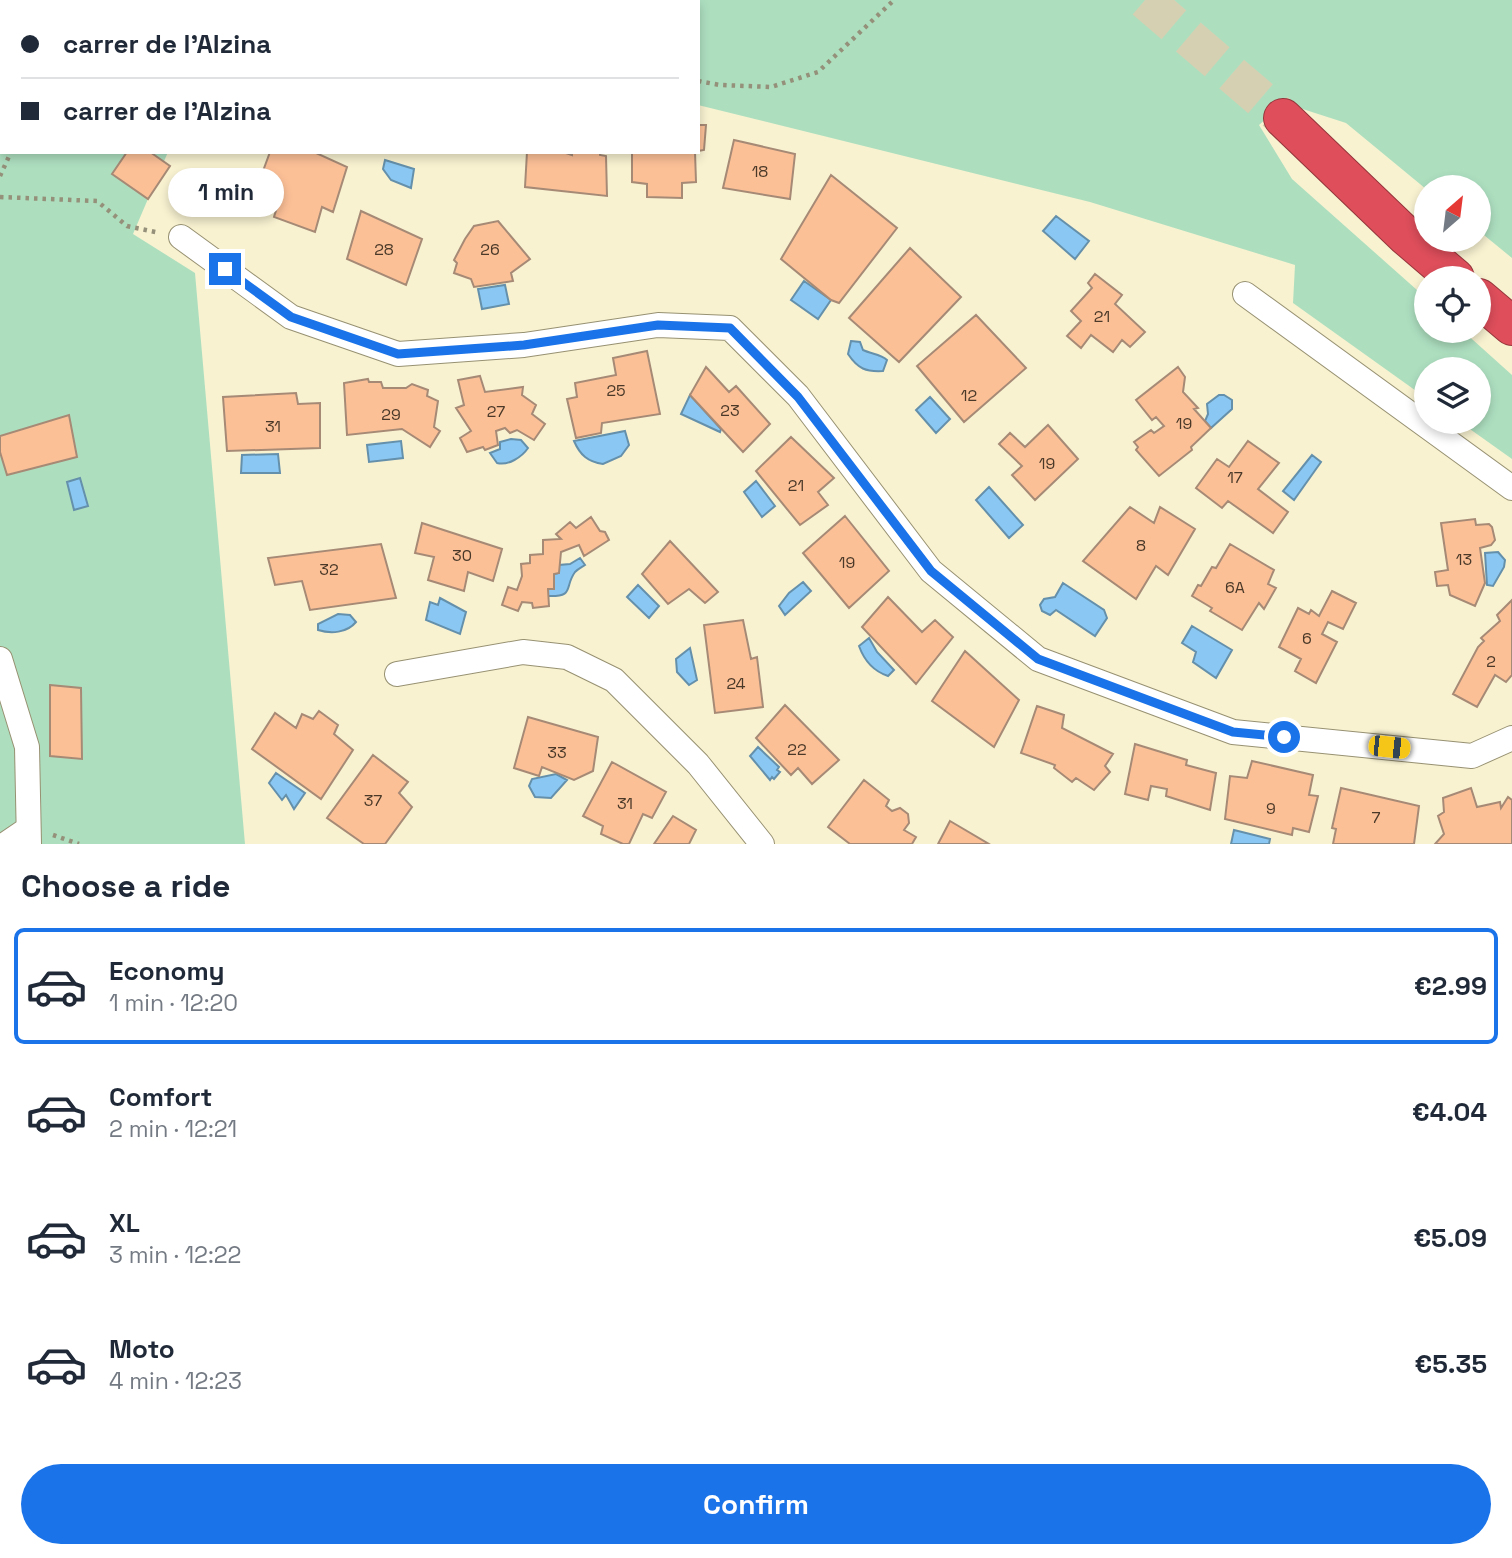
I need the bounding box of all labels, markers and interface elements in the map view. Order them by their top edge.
text: carrer de l'Alzina [63,27,271,61]
text: carrer de l'Alzina [63,94,271,128]
house number: 18 [752,161,768,182]
callout: 1 min [167,168,283,216]
north arrow [1414,175,1491,252]
map controls [1414,175,1491,434]
text: 1 min [198,177,254,207]
house number: 28 [374,239,394,260]
house number: 26 [480,239,500,260]
route end [209,253,241,285]
button: locate [1414,266,1491,343]
house number: 21 [1094,306,1110,327]
button: layers [1414,357,1491,434]
house number: 25 [606,380,626,401]
house number: 12 [961,385,977,406]
house number: 23 [720,400,740,421]
house number: 27 [487,401,505,422]
house number: 29 [381,404,401,425]
house number: 19 [1176,413,1192,434]
house number: 31 [265,416,281,437]
house number: 19 [1039,453,1055,474]
house number: 17 [1227,467,1243,488]
house number: 21 [788,475,804,496]
house number: 8 [1136,535,1146,556]
house number: 30 [452,545,472,566]
house number: 13 [1456,549,1472,570]
house number: 19 [839,552,855,573]
house number: 32 [319,559,339,580]
house number: 6A [1225,577,1245,598]
house number: 6 [1302,628,1312,649]
house number: 2 [1486,651,1496,672]
house number: 24 [726,673,746,694]
route start [1268,721,1300,753]
car [1368,734,1411,760]
house number: 22 [787,739,807,760]
house number: 33 [547,742,567,763]
house number: 37 [364,790,382,811]
house number: 31 [617,793,633,814]
house number: 9 [1266,798,1276,819]
house number: 7 [1371,807,1381,828]
text: Choose a ride [21,866,231,906]
text: Economy [109,954,225,988]
icon: car [25,955,88,1018]
text: €2.99 [1414,969,1487,1003]
text: 1 min · 12:20 [109,988,238,1018]
text: Comfort [109,1080,212,1114]
icon: car [25,1081,88,1144]
text: €4.04 [1412,1095,1487,1129]
text: 2 min · 12:21 [109,1114,237,1144]
text: XL [109,1206,140,1240]
icon: car [25,1207,88,1270]
text: €5.09 [1413,1221,1487,1255]
text: 3 min · 12:22 [109,1240,241,1270]
text: Moto [109,1332,175,1366]
icon: car [25,1333,88,1396]
text: €5.35 [1415,1347,1487,1381]
text: 4 min · 12:23 [109,1366,242,1396]
button: Confirm [21,1464,1491,1544]

